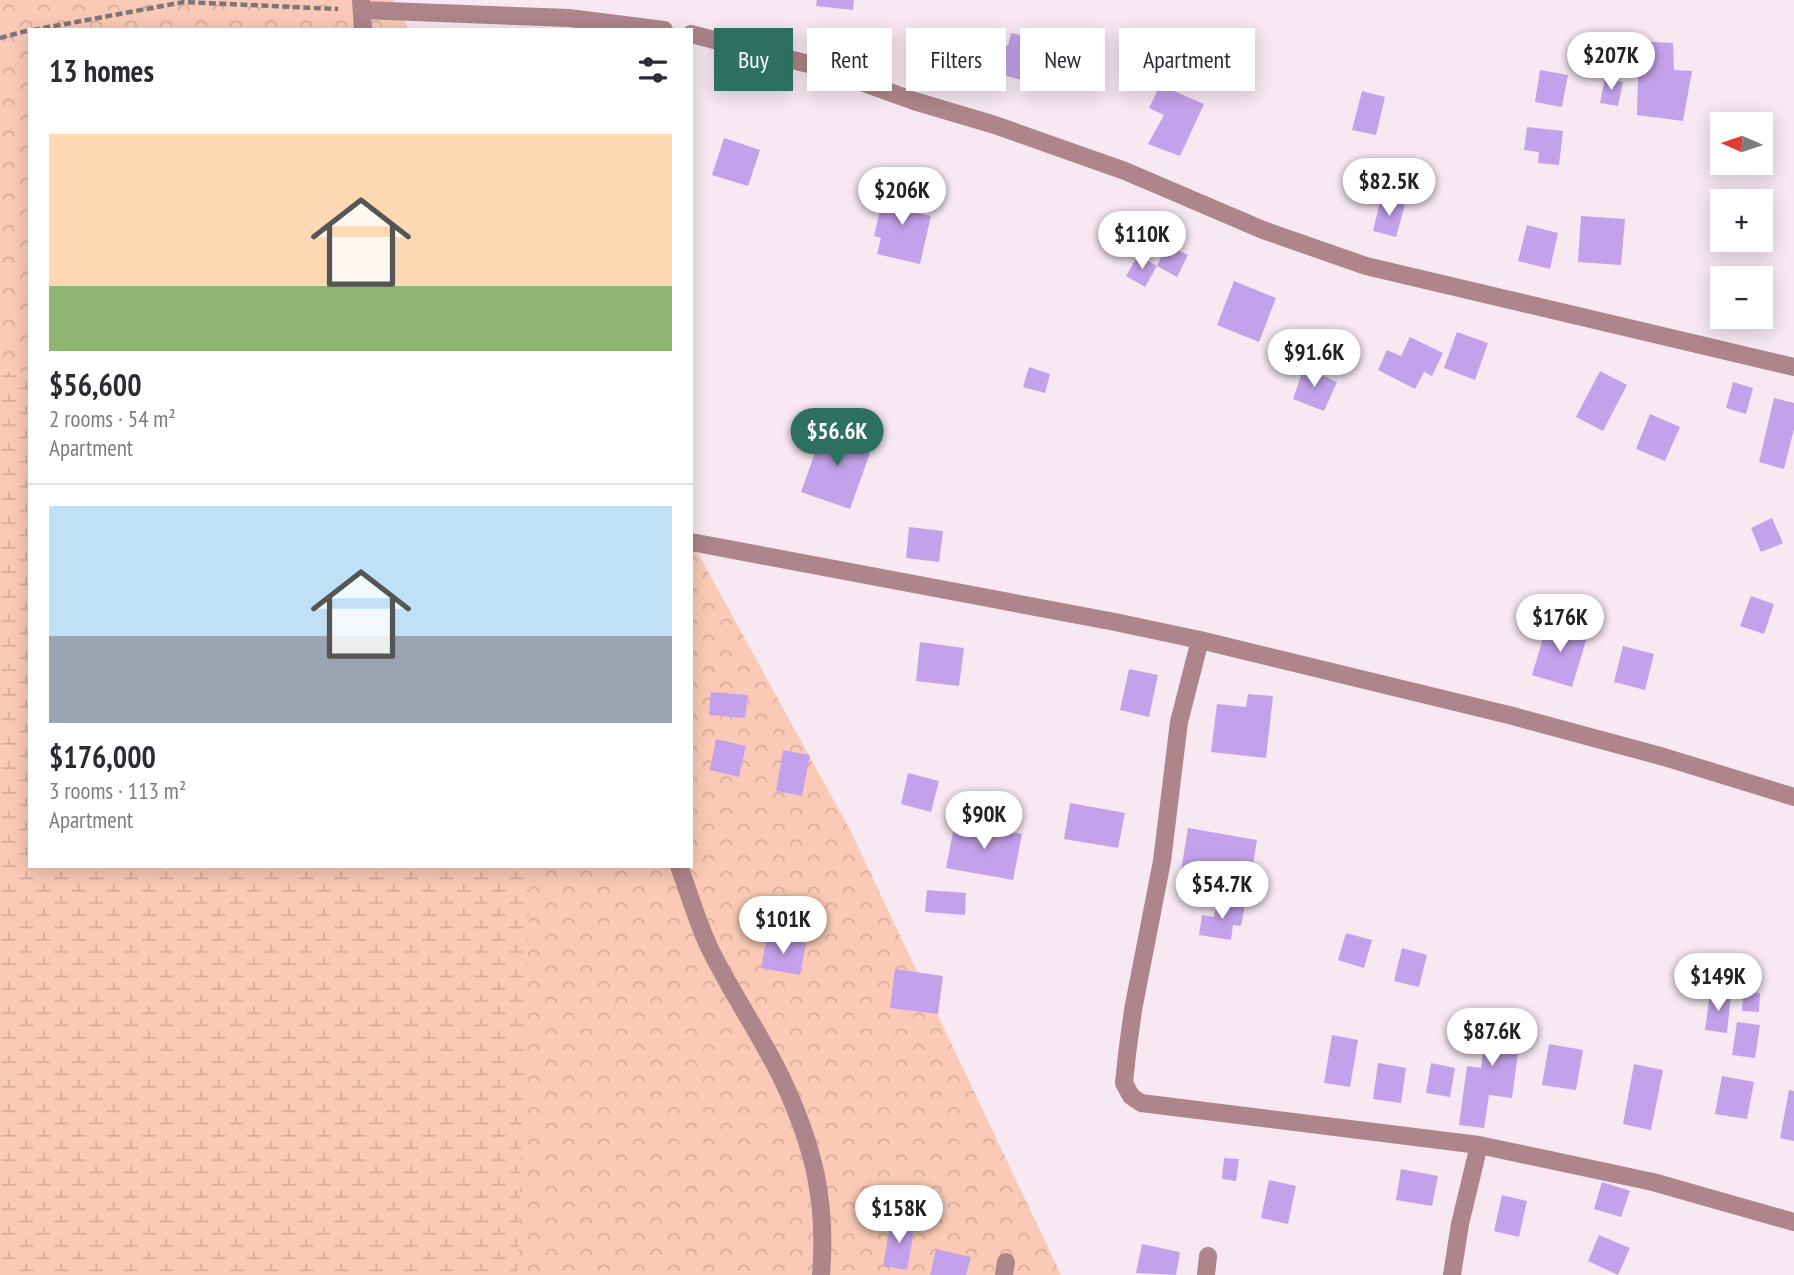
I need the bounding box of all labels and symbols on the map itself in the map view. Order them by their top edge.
pin: $207K [1562,32,1660,92]
north arrow [1710,112,1773,175]
pin: $82.5K [1332,158,1446,218]
pin: $206K [853,168,951,227]
pin: $110K [1093,212,1191,271]
pin: $91.6K [1257,330,1371,389]
pin: $56.6K [780,408,894,468]
pin: $176K [1511,594,1609,654]
pin: $90K [943,792,1025,851]
pin: $54.7K [1165,862,1279,921]
pin: $101K [734,897,832,956]
pin: $149K [1669,954,1767,1013]
pin: $87.6K [1435,1009,1549,1068]
pin: $158K [850,1186,948,1245]

